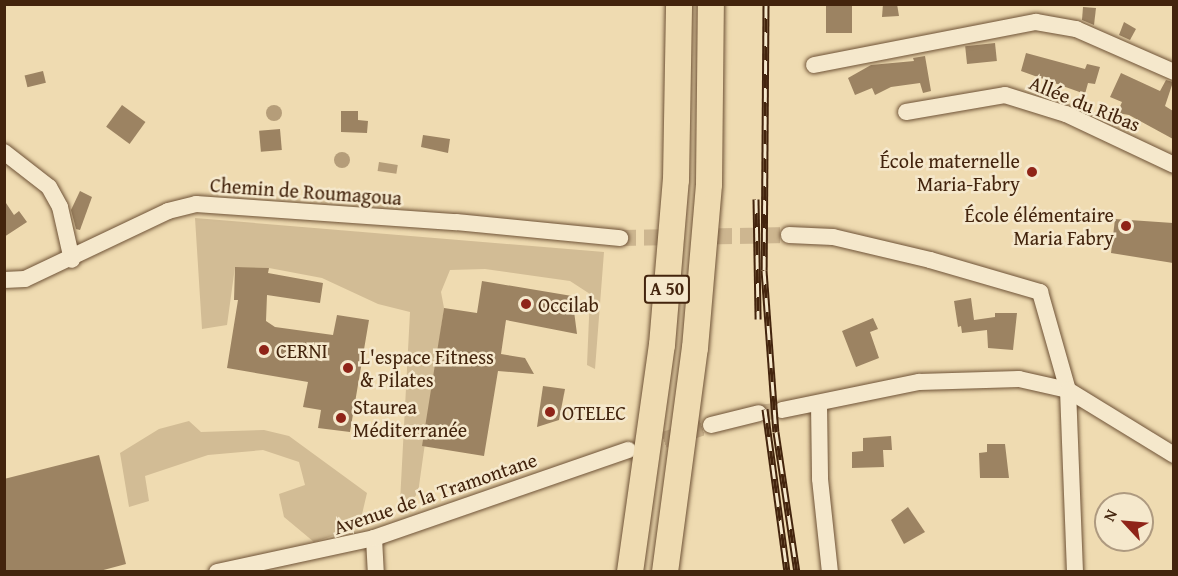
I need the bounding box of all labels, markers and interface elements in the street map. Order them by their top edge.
street label: Allée du Ribas [1026,70,1144,136]
place label: École maternelle Maria-Fabry [880,148,1020,195]
marker: École maternelle Maria-Fabry [1025,165,1039,179]
street label: Chemin de Roumagoua [209,172,403,210]
place label: École élémentaire Maria Fabry [965,202,1114,249]
marker: École élémentaire Maria Fabry [1119,219,1133,233]
road number: A 50 [643,274,691,304]
place label: Occilab [538,292,599,316]
marker: Occilab [519,297,533,311]
place label: CERNI [276,338,328,362]
marker: CERNI [257,343,271,357]
place label: L'espace Fitness & Pilates [360,344,494,391]
marker: L'espace Fitness & Pilates [341,361,355,375]
place label: Staurea Méditerranée [353,394,467,441]
place label: OTELEC [562,400,626,424]
marker: OTELEC [543,405,557,419]
marker: Staurea Méditerranée [334,411,348,425]
street label: Avenue de la Tramontane [330,447,540,539]
north arrow [1094,492,1154,552]
text: N [1096,505,1123,525]

